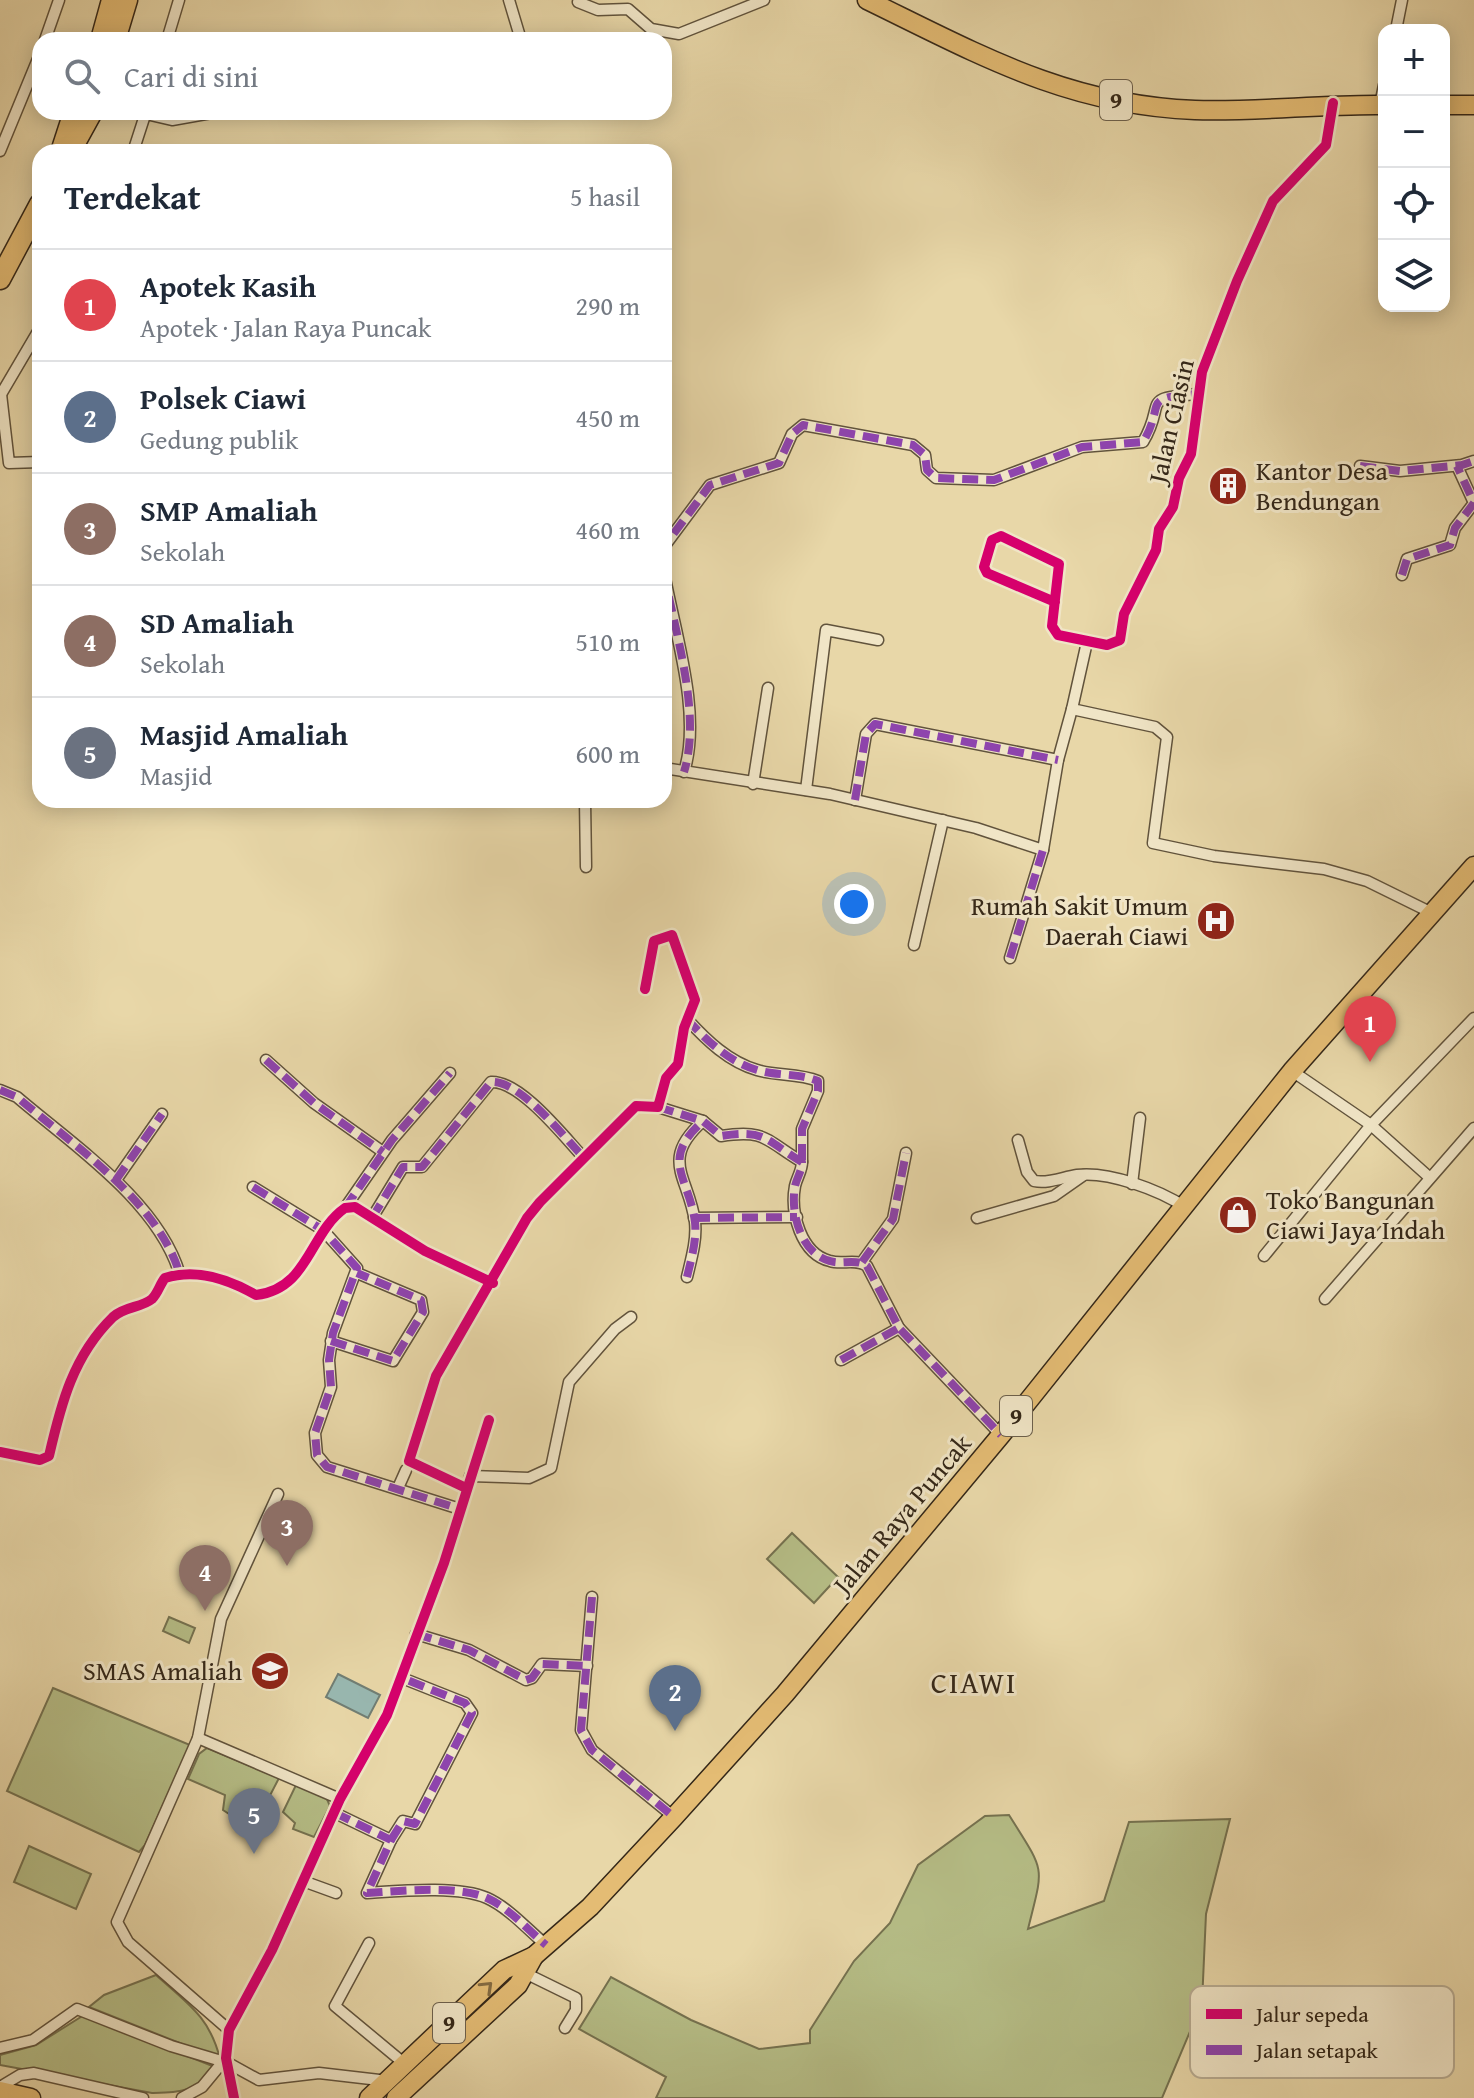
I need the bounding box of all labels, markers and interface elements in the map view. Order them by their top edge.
map controls [1378,24,1450,312]
button: + [1378,24,1450,96]
search box [32,32,672,120]
icon: search [60,54,104,98]
text: Cari di sini [124,54,259,98]
road number: 9 [1100,80,1132,120]
button: − [1378,96,1450,168]
button: locate [1378,168,1450,240]
text: Terdekat [64,172,201,221]
text: 5 hasil [570,177,640,216]
button: layers [1378,240,1450,312]
text: Apotek Kasih [140,264,316,308]
text: 1 [83,286,97,325]
text: 290 m [575,286,640,325]
text: Apotek · Jalan Raya Puncak [140,308,431,347]
street label: Jalan Ciasin [1137,355,1204,490]
text: Polsek Ciawi [140,376,306,420]
text: 2 [83,398,97,437]
text: 450 m [575,398,640,437]
text: Gedung publik [140,420,298,459]
place label: Kantor Desa Bendungan [1256,451,1388,520]
building icon: Kantor Desa Bendungan [1207,465,1249,507]
text: SMP Amaliah [140,488,318,532]
text: 3 [83,510,97,549]
text: 460 m [575,510,640,549]
text: Sekolah [140,532,225,571]
text: SD Amaliah [140,600,294,644]
text: 4 [83,622,97,661]
text: 510 m [575,622,640,661]
text: Sekolah [140,644,225,683]
text: Masjid Amaliah [140,712,348,756]
text: 5 [83,734,97,773]
text: 600 m [575,734,640,773]
text: Masjid [140,756,212,795]
your location [834,884,874,924]
place label: Rumah Sakit Umum Daerah Ciawi [971,886,1188,955]
hospital icon: Rumah Sakit Umum Daerah Ciawi [1195,900,1237,942]
pin: 1 [1344,996,1396,1062]
place label: Toko Bangunan Ciawi Jaya Indah [1266,1180,1446,1249]
shop icon: Toko Bangunan Ciawi Jaya Indah [1217,1194,1259,1236]
road number: 9 [1000,1396,1032,1436]
street label: Jalan Raya Puncak [821,1425,981,1604]
pin: 3 [261,1500,313,1566]
pin: 4 [179,1545,231,1611]
school or university icon: SMAS Amaliah [249,1650,291,1692]
place label: SMAS Amaliah [83,1651,242,1690]
district label: CIAWI [931,1660,1017,1704]
pin: 2 [649,1665,701,1731]
pin: 5 [228,1788,280,1854]
one-way arrow [478,1982,492,1996]
legend [1190,1986,1454,2078]
text: Jalur sepeda [1253,1998,1369,2030]
road number: 9 [433,2003,465,2043]
text: Jalan setapak [1253,2034,1379,2066]

